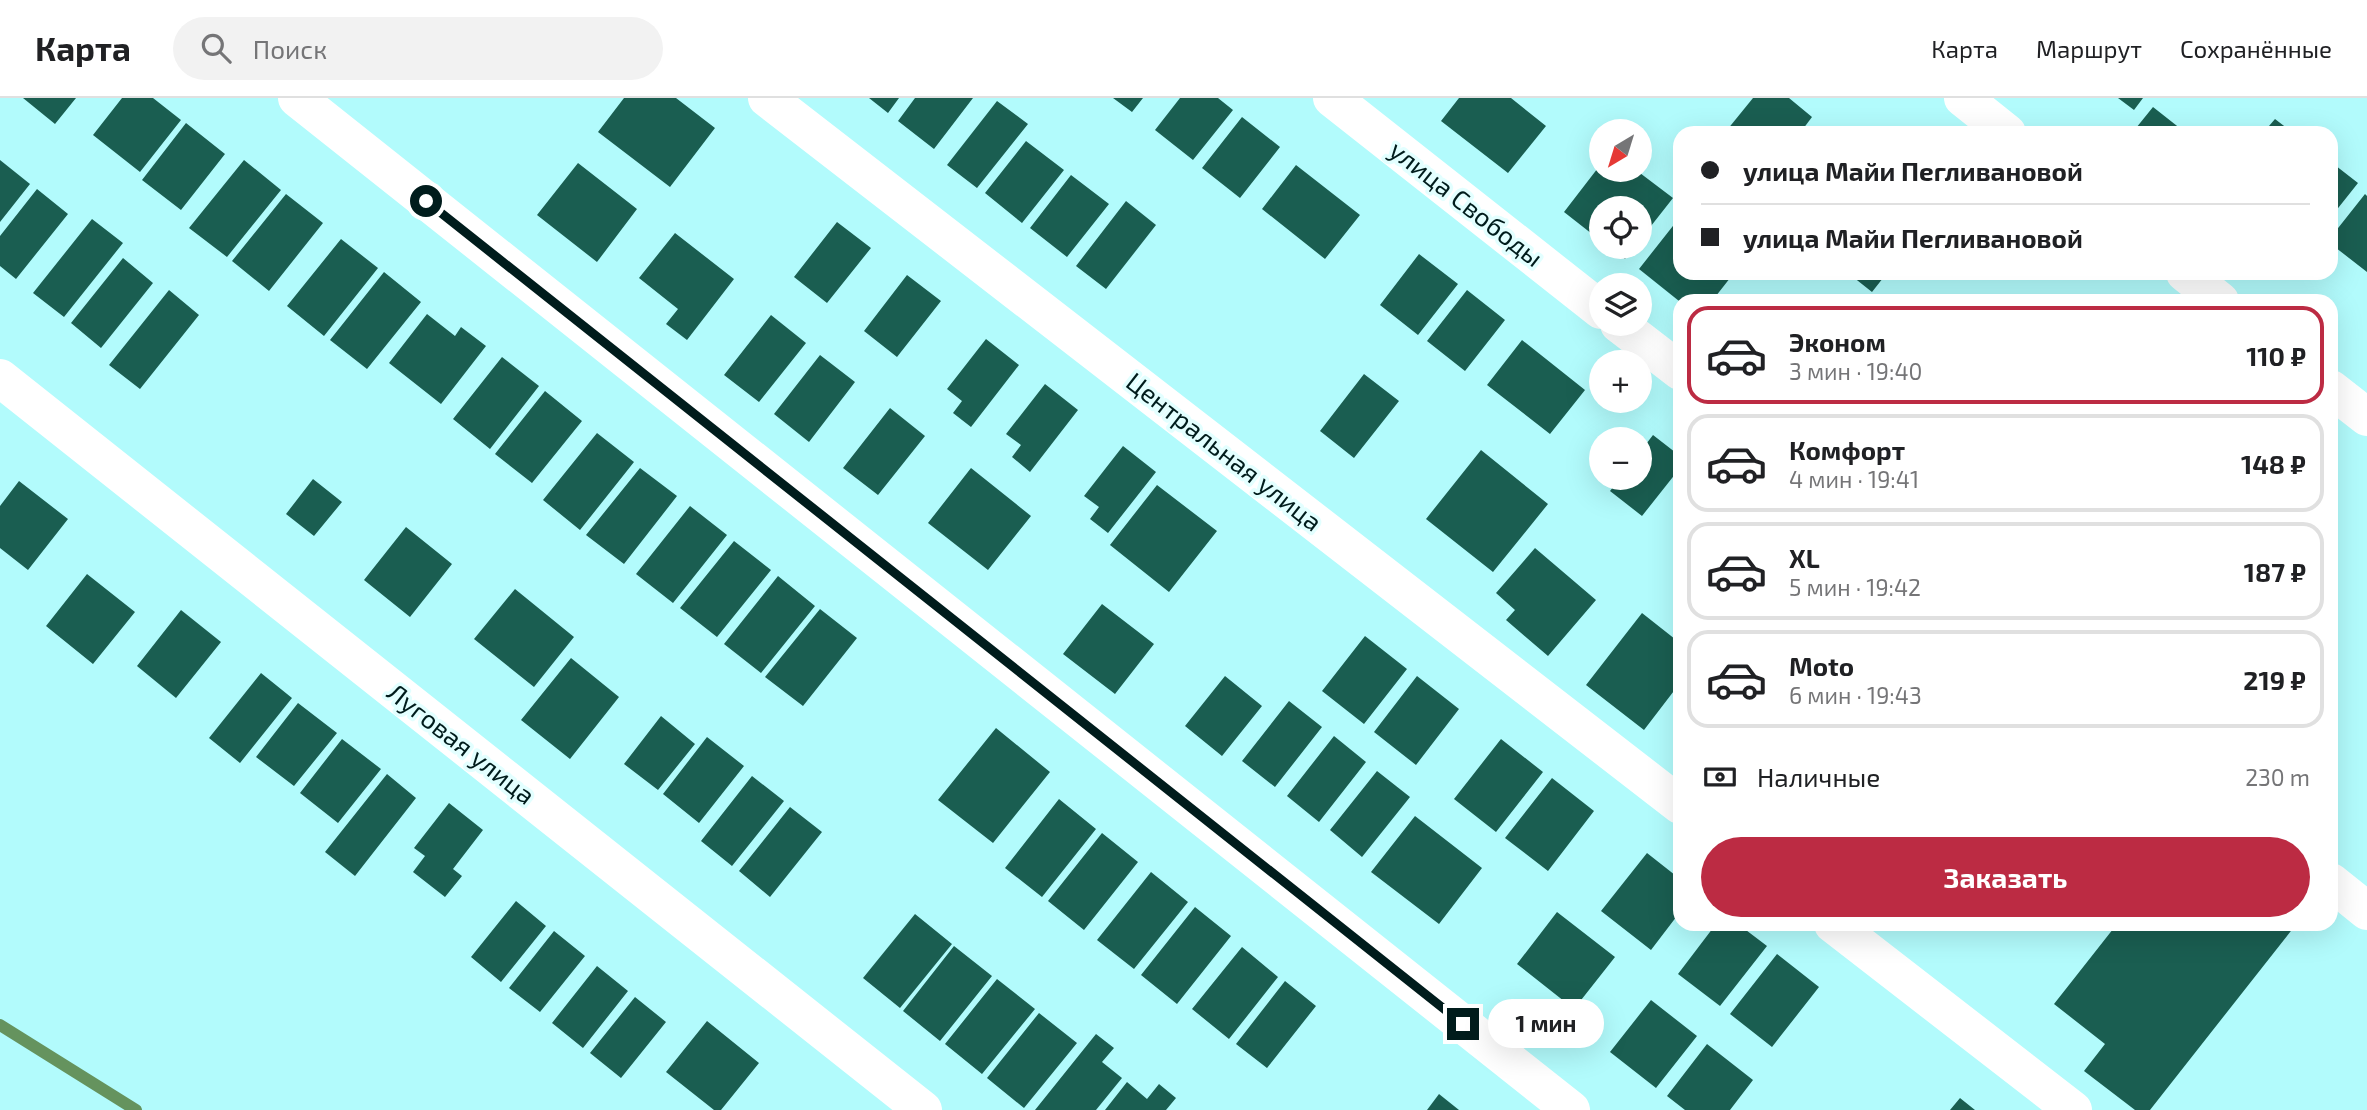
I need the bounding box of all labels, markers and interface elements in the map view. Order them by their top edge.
search box [173,17,663,80]
text: Карта [35,28,131,68]
icon: search [197,29,235,67]
text: Поиск [253,33,327,64]
text: Карта [1931,34,1998,63]
text: Маршрут [2036,34,2142,63]
text: Сохранённые [2180,34,2332,63]
north arrow [1589,119,1652,182]
map controls [1589,119,1652,490]
street label: улица Свободы [1384,133,1550,273]
text: улица Майи Пегливановой [1743,155,2083,186]
route start [410,185,442,217]
button: locate [1589,196,1652,259]
text: улица Майи Пегливановой [1743,222,2083,253]
button: layers [1589,273,1652,336]
icon: car [1705,324,1768,387]
text: Эконом [1789,326,1886,357]
text: 110 ₽ [2246,340,2306,371]
button: + [1589,350,1652,413]
text: 3 мин · 19:40 [1789,357,1922,385]
street label: Центральная улица [1120,365,1329,538]
button: − [1589,427,1652,490]
icon: car [1705,432,1768,495]
text: Комфорт [1789,434,1905,465]
text: 148 ₽ [2241,448,2306,479]
text: 4 мин · 19:41 [1789,465,1919,493]
icon: car [1705,540,1768,603]
text: XL [1789,542,1820,573]
text: 187 ₽ [2244,556,2306,587]
text: 5 мин · 19:42 [1789,573,1921,601]
icon: car [1705,648,1768,711]
text: Moto [1789,650,1854,681]
text: 219 ₽ [2243,664,2306,695]
street label: Луговая улица [381,676,542,811]
text: 6 мин · 19:43 [1789,681,1922,709]
icon: cash [1701,758,1739,796]
text: Наличные [1757,761,1880,792]
text: 230 m [2245,763,2310,791]
button: Заказать [1701,837,2310,917]
callout: 1 мин [1488,1000,1603,1048]
route end [1447,1008,1479,1040]
text: 1 мин [1516,1009,1576,1037]

